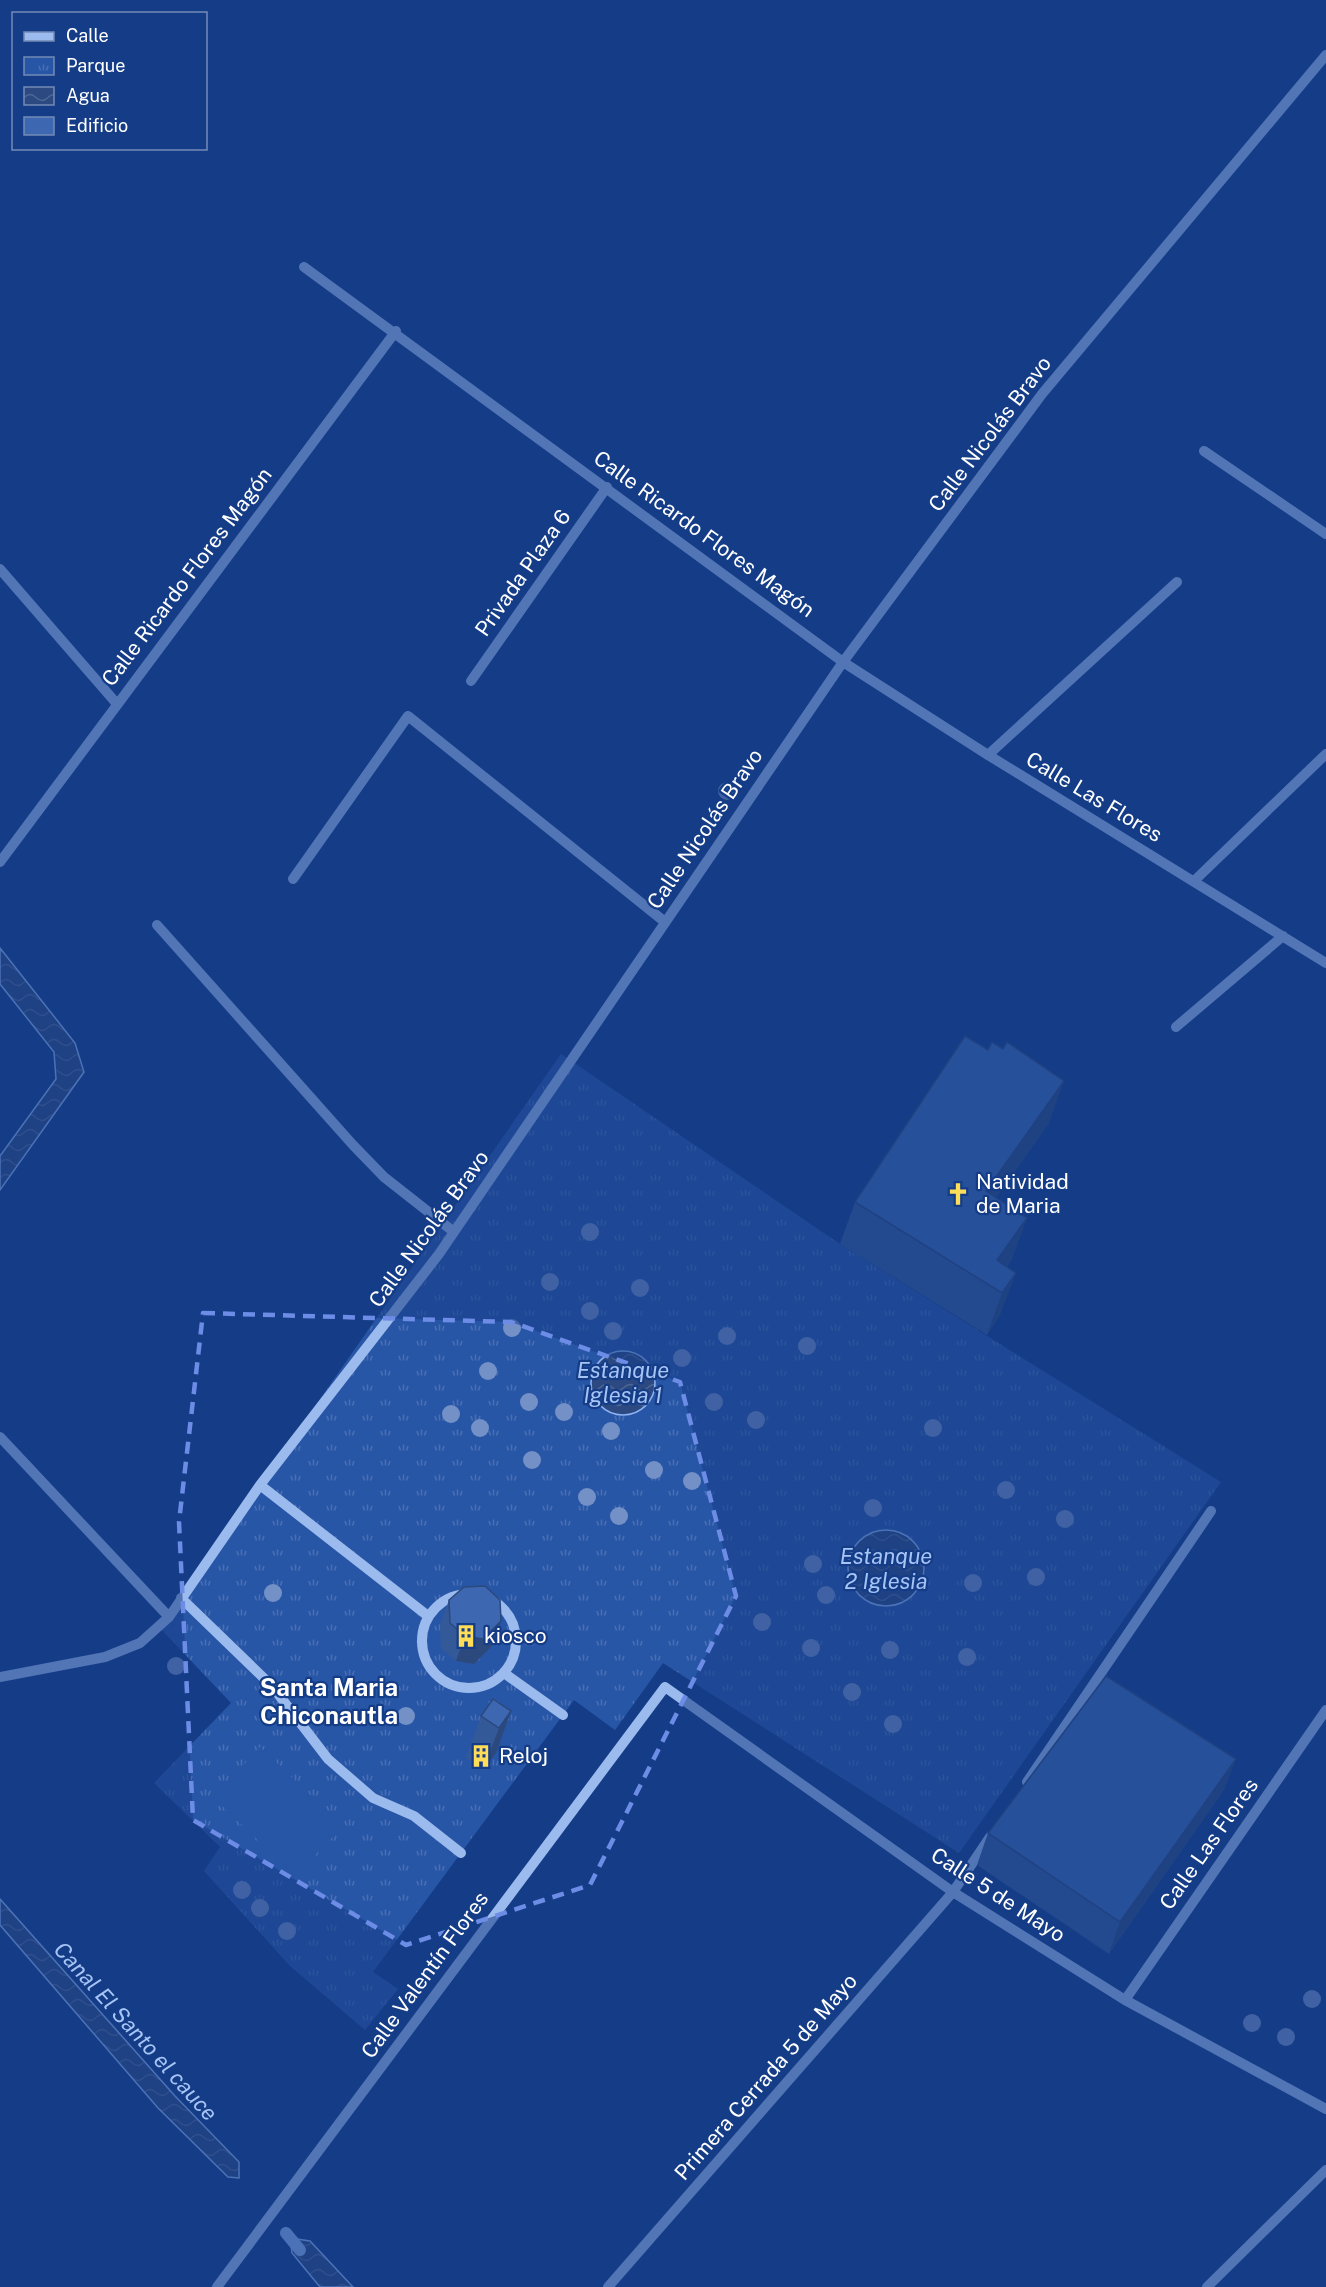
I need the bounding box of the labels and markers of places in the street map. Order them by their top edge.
place label: Natividad de Maria [976,1169,1069,1218]
church icon: Natividad de Maria [945,1181,971,1207]
building icon: kiosco [453,1623,479,1649]
place label: kiosco [484,1623,547,1648]
building icon: Reloj [468,1743,494,1769]
place label: Reloj [499,1743,548,1768]

